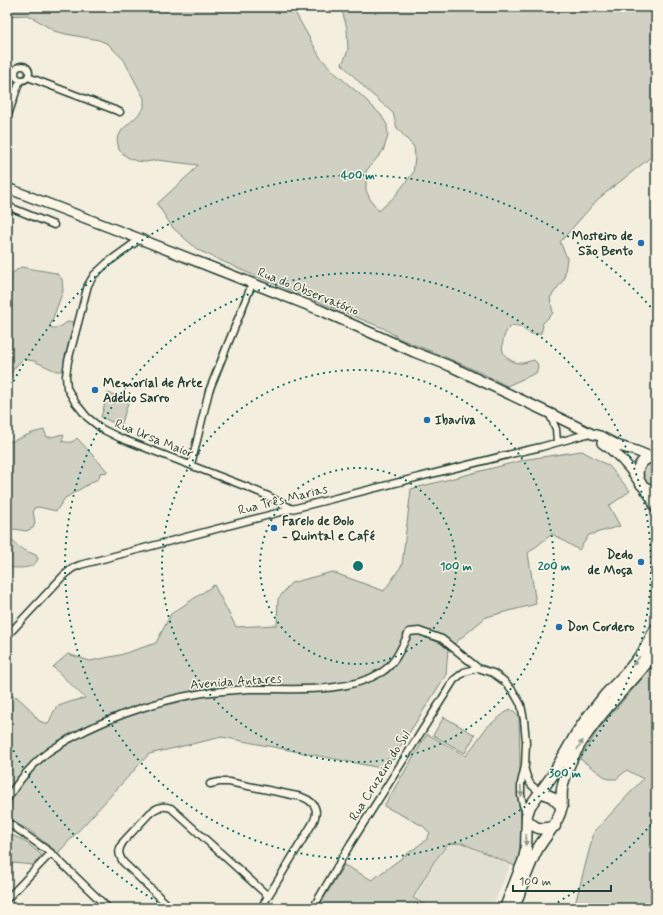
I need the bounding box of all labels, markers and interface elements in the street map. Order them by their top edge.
text: 400 m [341,168,375,184]
place label: Mosteiro de São Bento [572,228,634,260]
marker: Mosteiro de São Bento [636,238,646,248]
street label: Rua do Observatório [255,264,361,320]
place label: Memorial de Arte Adelio Sarro [103,375,203,407]
marker: Memorial de Arte Adelio Sarro [90,385,100,395]
place label: Ibaviva [435,412,476,429]
street label: Rua Ursa Maior [112,415,196,463]
marker: Ibaviva [422,415,432,425]
street label: Rua Três Marias [236,481,330,519]
place label: Farelo de Bolo - Quintal e Café [282,513,375,545]
marker: Farelo de Bolo - Quintal e Café [269,523,279,533]
place label: Dedo de Moça [588,547,634,579]
marker: Dedo de Moça [636,557,646,567]
centre of rings [351,559,365,573]
text: 100 m [440,559,473,575]
text: 200 m [538,559,571,575]
place label: Don Cordero [567,619,635,636]
marker: Don Cordero [554,622,564,632]
one-way arrow [631,656,640,667]
street label: Avenida Antares [190,670,283,694]
street label: Rua Cruzeiro do Sul [345,727,415,824]
one-way arrow [577,739,584,750]
text: 300 m [549,766,582,782]
one-way arrow [518,785,525,797]
one-way arrow [523,834,530,846]
scale bar [513,867,611,893]
text: 100 m [519,874,551,890]

